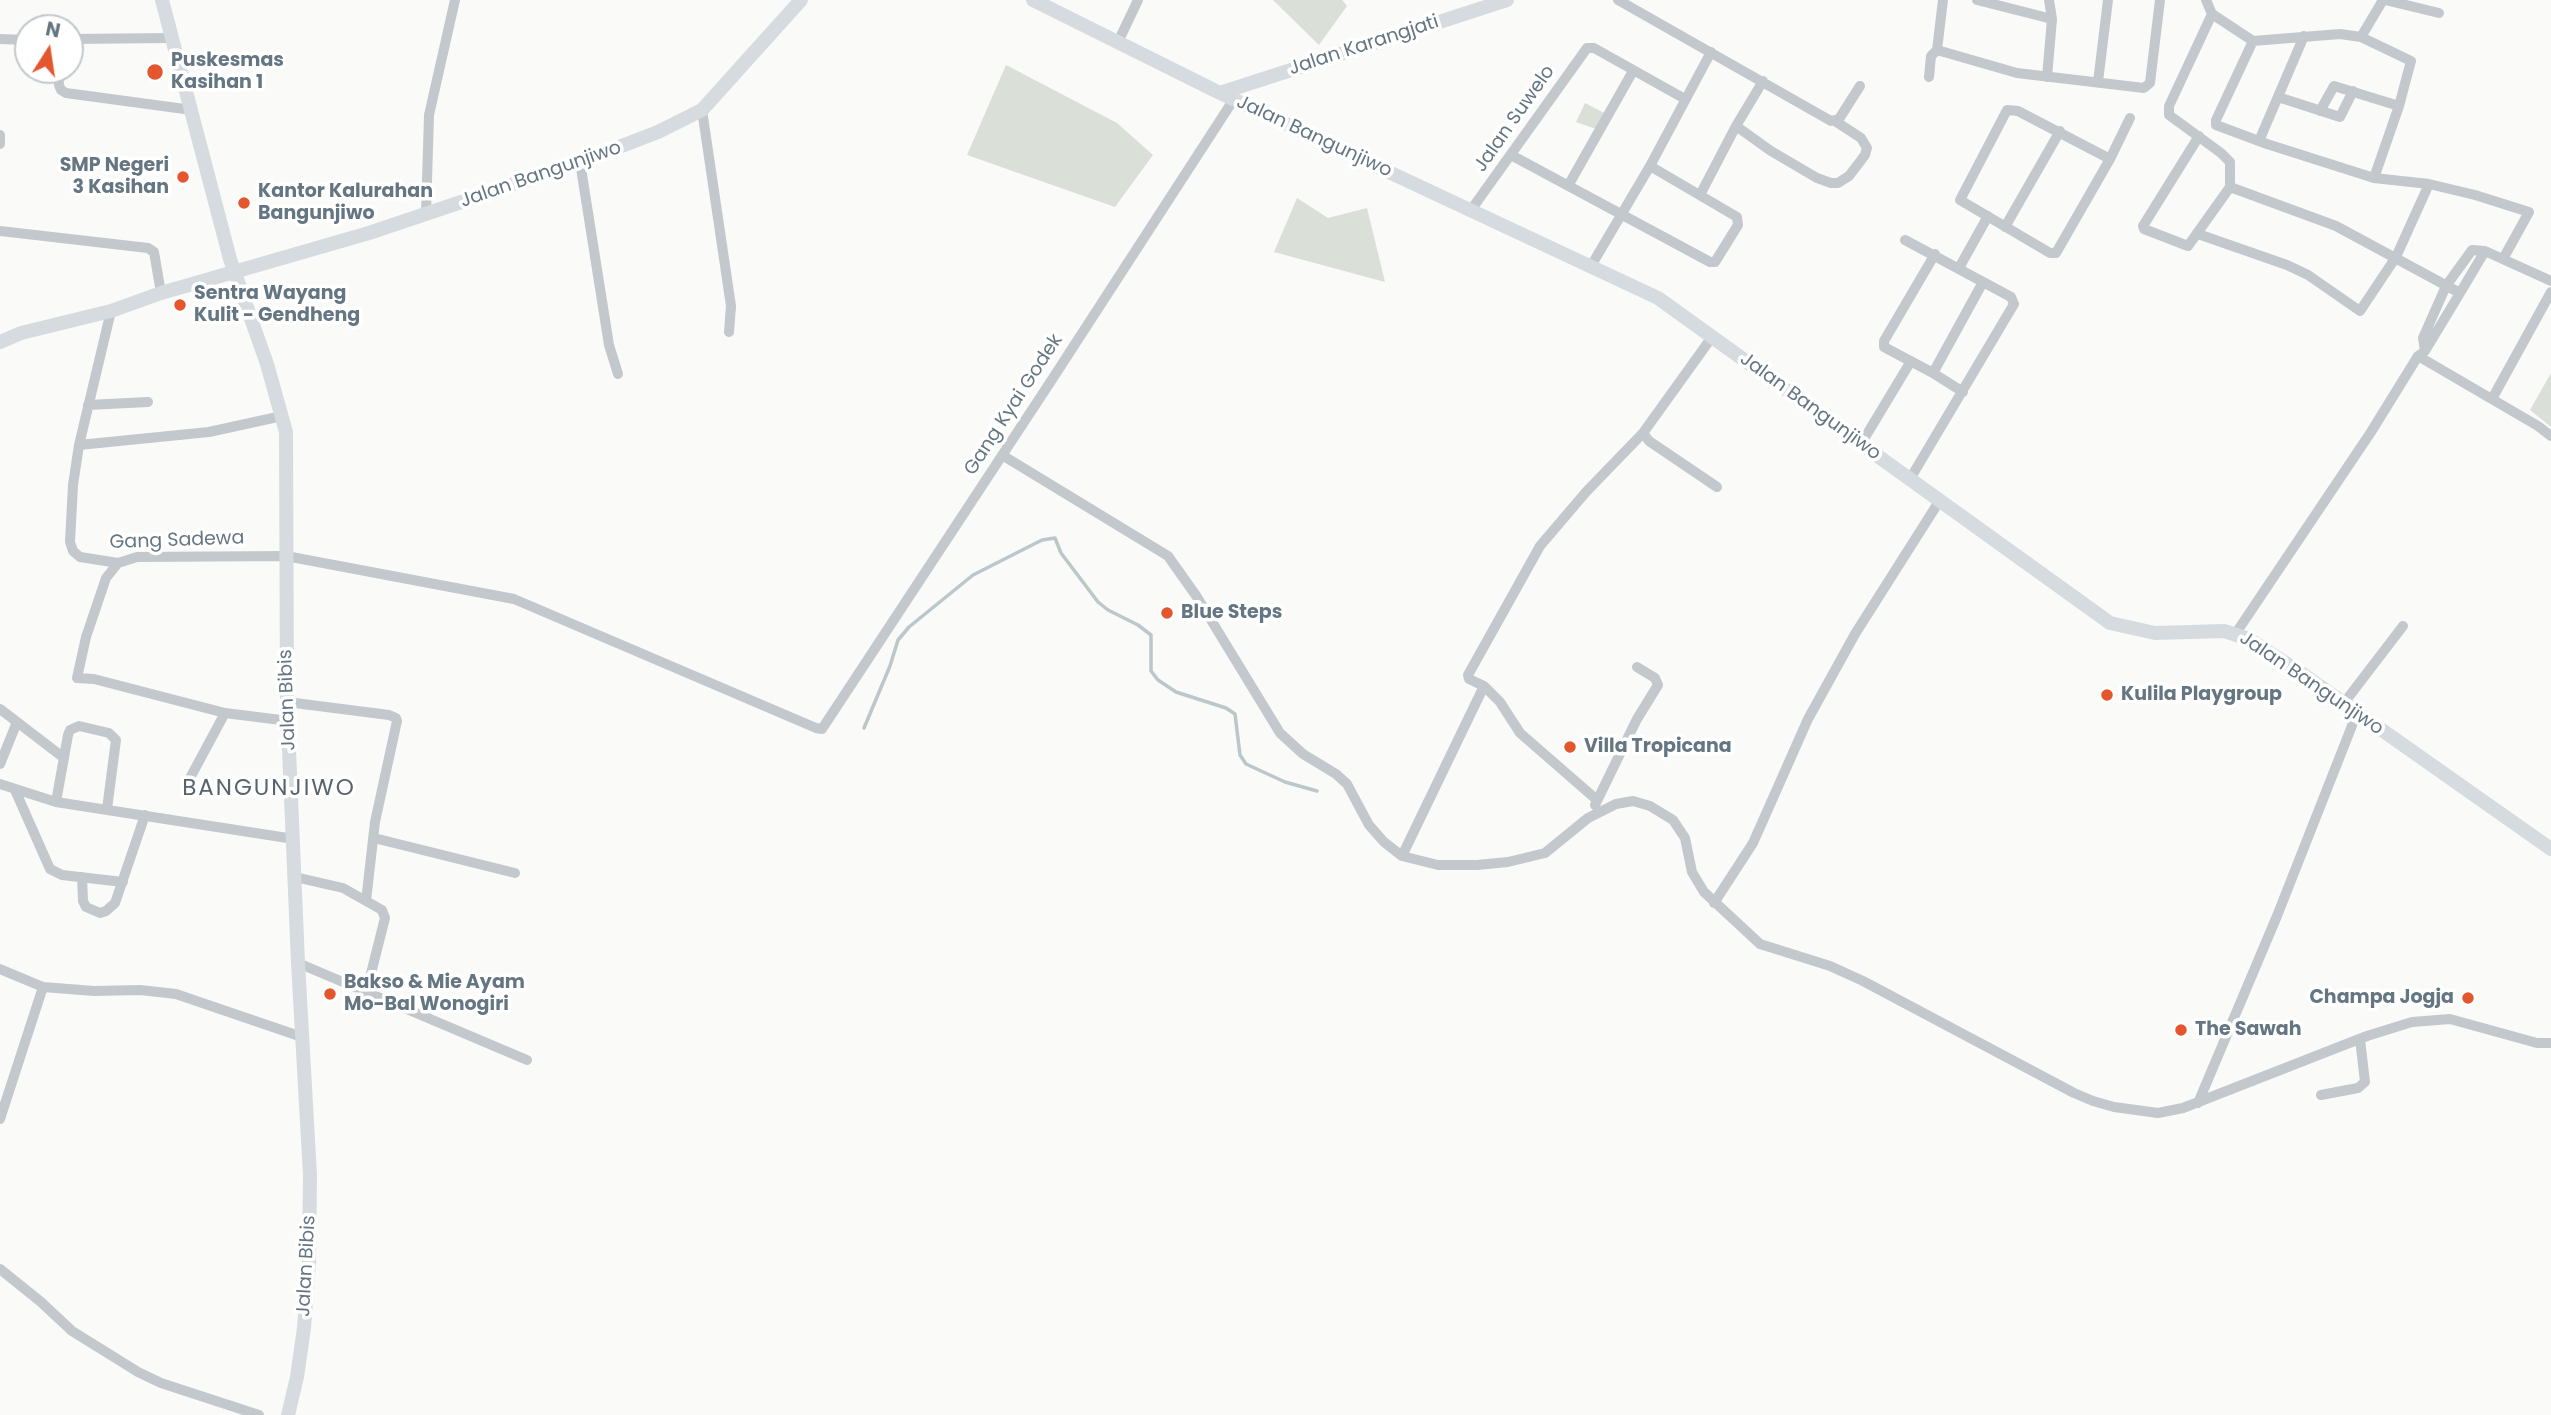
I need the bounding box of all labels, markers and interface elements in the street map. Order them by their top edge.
street label: Jalan Karangjati [1286,11,1442,81]
north arrow [14,14,84,84]
text: N [43,15,63,45]
place label: Puskesmas Kasihan 1 [171,50,284,94]
street label: Jalan Suwelo [1470,61,1560,177]
marker: Puskesmas Kasihan 1 [145,62,165,82]
street label: Jalan Bangunjiwo [1233,91,1395,183]
street label: Jalan Bangunjiwo [458,137,624,213]
place label: SMP Negeri 3 Kasihan [60,155,169,199]
marker: SMP Negeri 3 Kasihan [175,169,191,185]
place label: Kantor Kalurahan Bangunjiwo [258,181,433,225]
marker: Kantor Kalurahan Bangunjiwo [236,195,252,211]
place label: Sentra Wayang Kulit - Gendheng [194,283,360,327]
marker: Sentra Wayang Kulit - Gendheng [172,297,188,313]
street label: Gang Kyai Godek [960,330,1068,480]
street label: Jalan Bangunjiwo [1735,348,1885,466]
street label: Gang Sadewa [109,527,245,555]
place label: Blue Steps [1181,602,1282,624]
marker: Blue Steps [1159,605,1175,621]
street label: Jalan Bangunjiwo [2235,627,2387,741]
street label: Jalan Bibis [275,649,301,751]
place label: Kulila Playgroup [2121,684,2282,706]
marker: Kulila Playgroup [2099,687,2115,703]
place label: Villa Tropicana [1584,736,1732,758]
marker: Villa Tropicana [1562,739,1578,755]
district label: BANGUNJIWO [183,775,355,803]
place label: Bakso & Mie Ayam Mo-Bal Wonogiri [344,972,525,1016]
marker: Bakso & Mie Ayam Mo-Bal Wonogiri [322,986,338,1002]
place label: Champa Jogja [2309,987,2454,1009]
marker: Champa Jogja [2460,990,2476,1006]
place label: The Sawah [2195,1019,2302,1041]
marker: The Sawah [2173,1022,2189,1038]
street label: Jalan Bibis [293,1215,321,1317]

